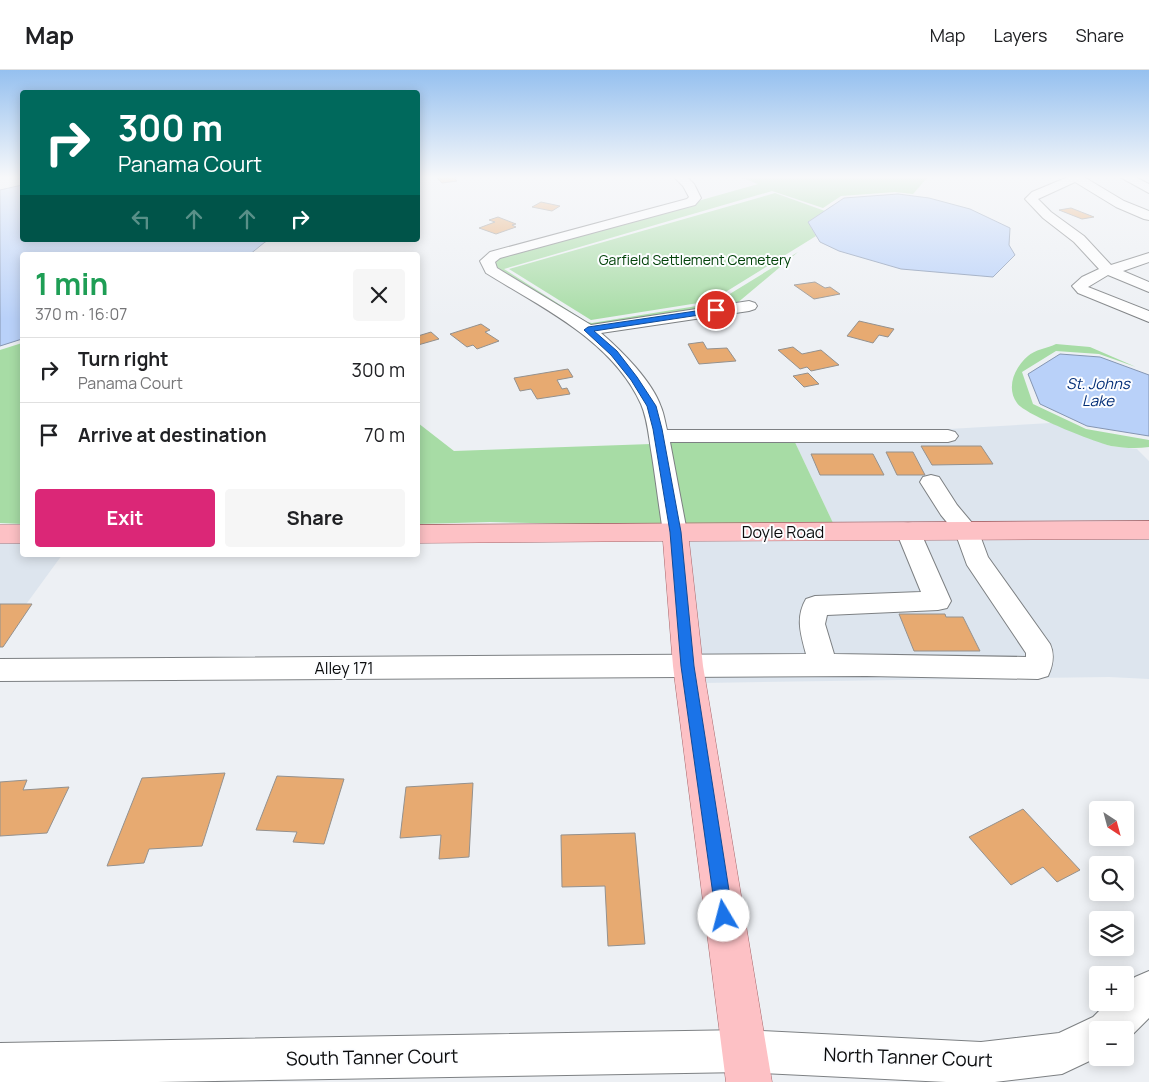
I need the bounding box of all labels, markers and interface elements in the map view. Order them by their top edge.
text: Map [25,18,74,51]
text: Map [930,23,965,47]
text: Layers [993,23,1047,47]
text: Share [1075,23,1124,47]
text: 300 m [118,104,223,152]
icon: right [35,110,100,175]
text: Panama Court [118,149,262,179]
icon: left [127,205,155,233]
icon: ahead [180,205,208,233]
icon: ahead [233,205,261,233]
icon: right [286,205,314,233]
park label: Garfield Settlement Cemetery [599,250,792,269]
text: 1 min [35,263,108,304]
button: close [353,269,405,321]
pin [695,289,737,331]
icon: arrive [702,296,730,324]
text: 370 m · 16:07 [35,303,127,325]
text: Turn right [78,346,168,372]
icon: right [35,356,63,384]
text: 300 m [351,357,405,383]
text: Panama Court [78,372,183,394]
water label: St. Johns Lake [1066,373,1131,411]
icon: arrive [35,421,63,449]
text: Arrive at destination [78,422,267,448]
text: 70 m [364,422,405,448]
button: Exit [35,489,215,547]
button: Share [225,489,405,547]
street label: Doyle Road [742,521,824,543]
street label: Alley 171 [315,657,373,679]
north arrow [1089,801,1134,846]
map controls [1089,801,1134,1066]
button: search [1089,856,1134,901]
position arrow [697,889,749,941]
button: layers [1089,911,1134,956]
button: + [1089,966,1134,1011]
button: − [1089,1021,1134,1066]
street label: North Tanner Court [823,1041,993,1073]
street label: South Tanner Court [286,1042,458,1072]

